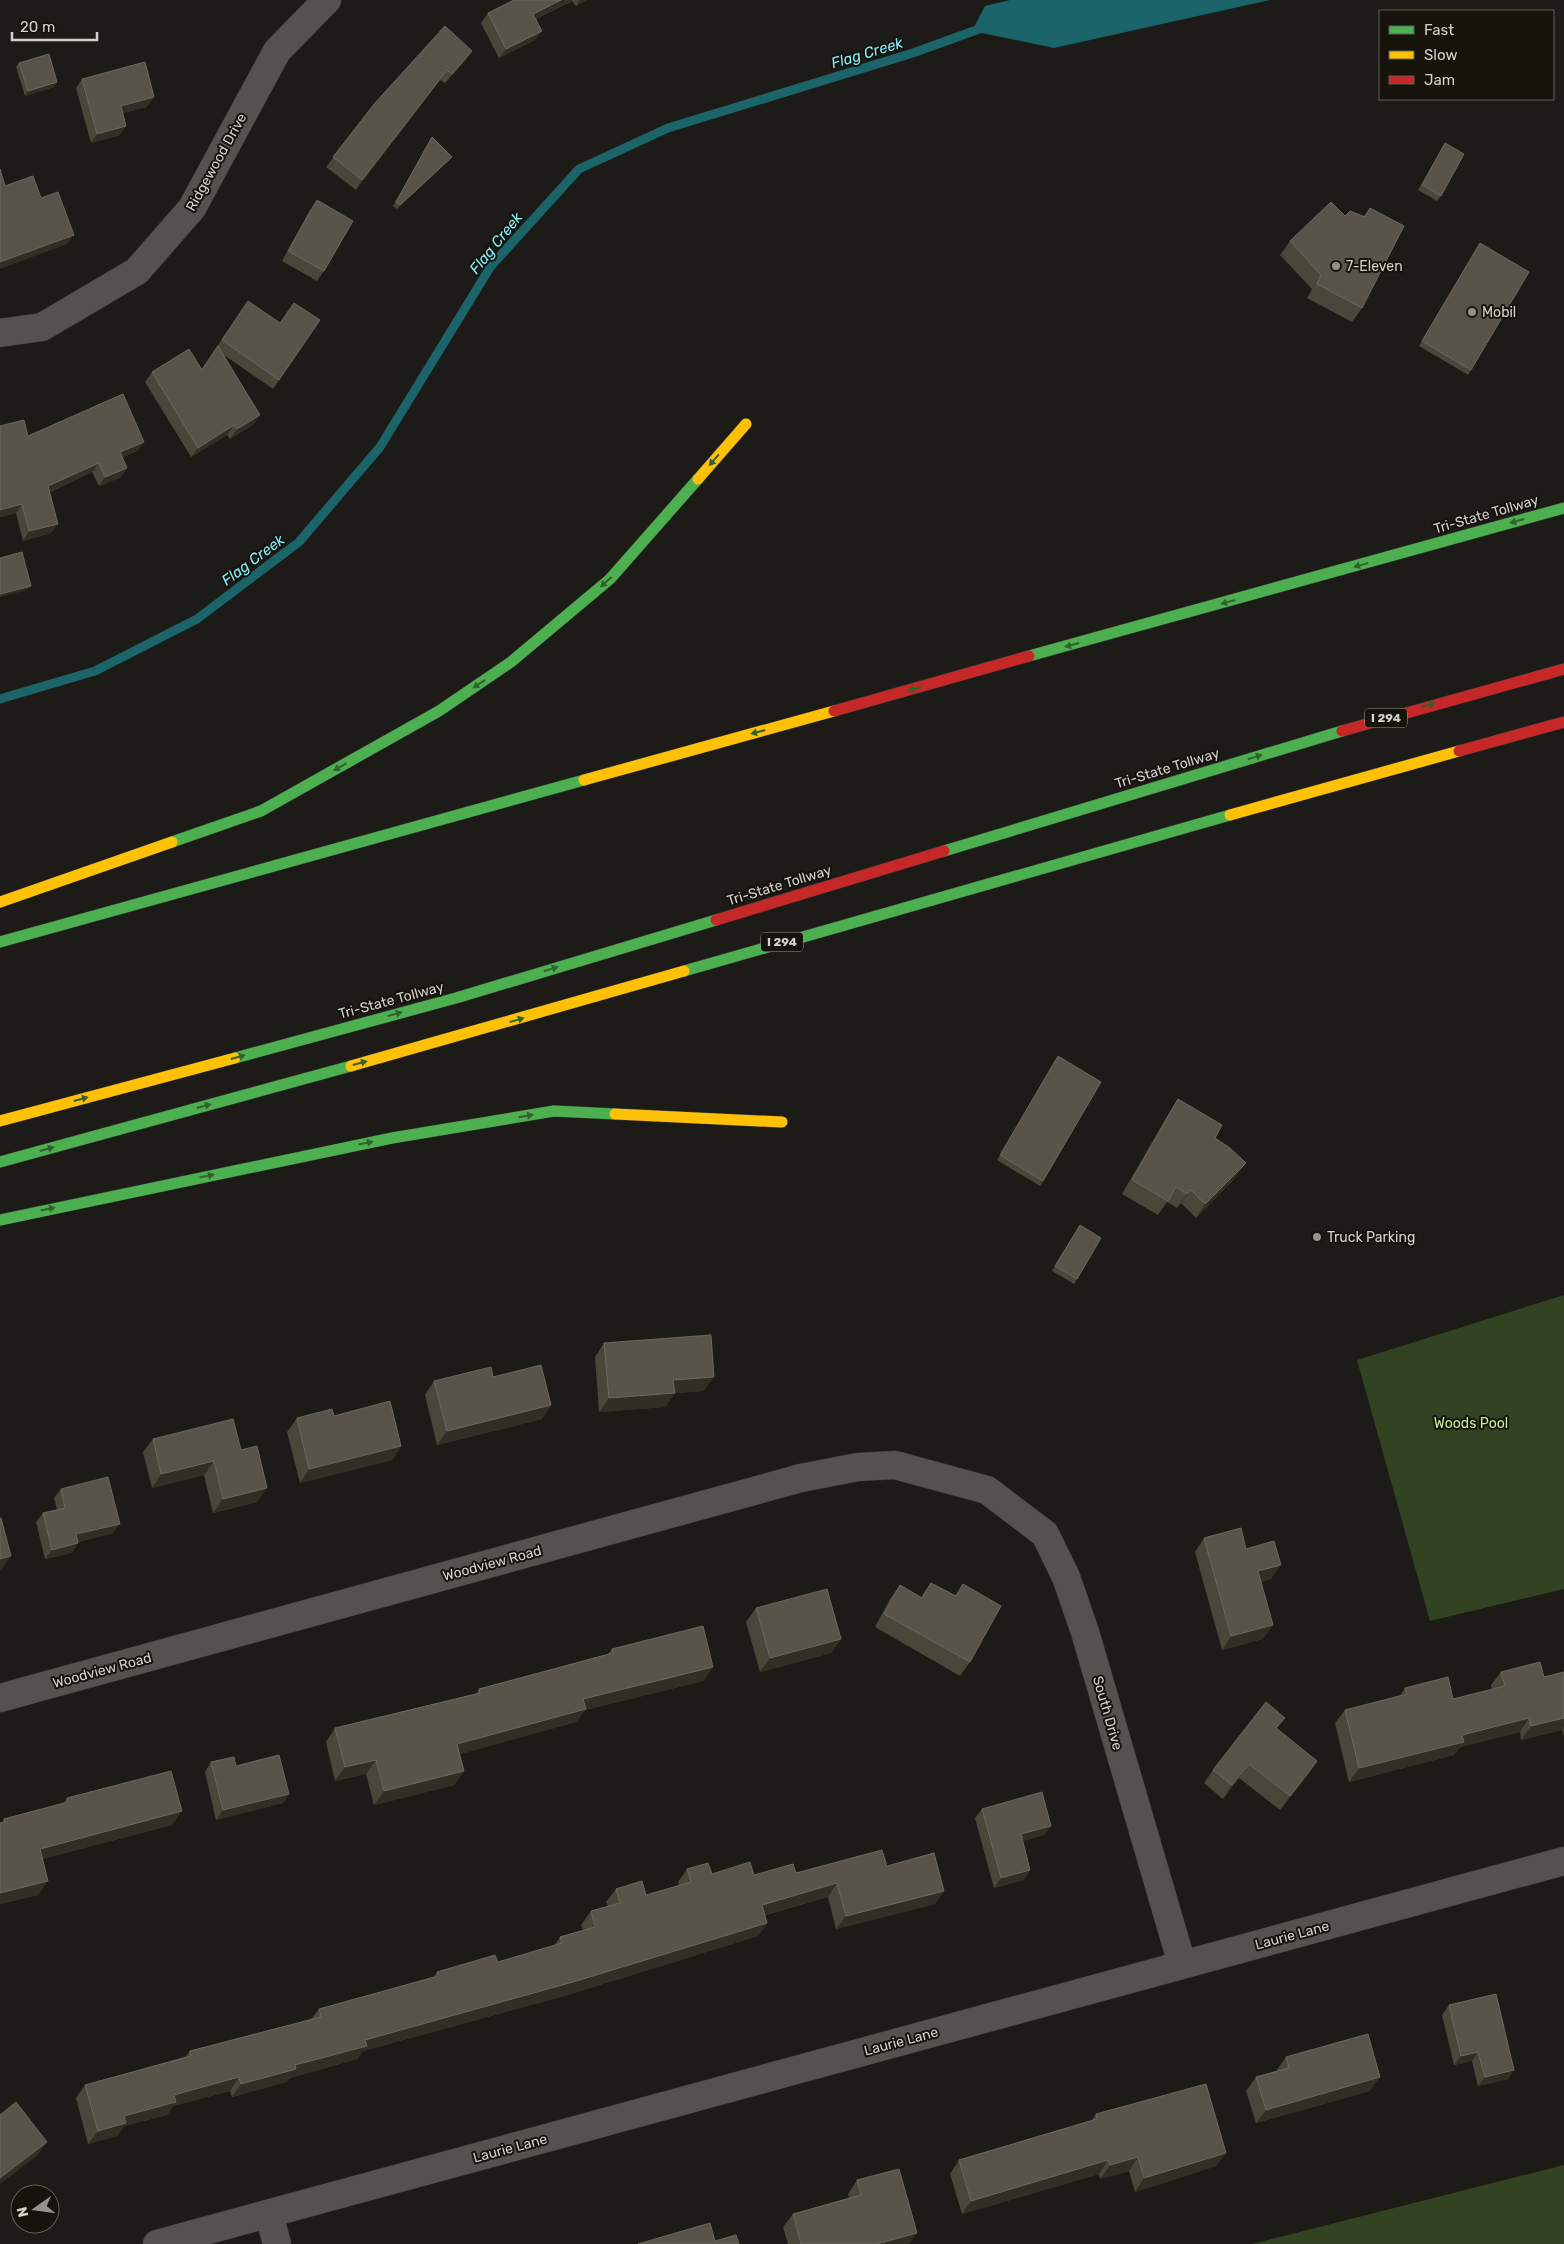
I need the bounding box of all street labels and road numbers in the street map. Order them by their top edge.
street label: Ridgewood Drive [182,110,250,214]
street label: Tri-State Tollway [1432,491,1541,538]
road number: I 294 [1365,708,1407,728]
street label: Tri-State Tollway [1113,744,1222,792]
street label: Tri-State Tollway [725,861,834,909]
road number: I 294 [761,932,803,952]
street label: Tri-State Tollway [337,978,446,1023]
street label: Woodview Road [441,1542,543,1585]
street label: Woodview Road [51,1649,153,1692]
street label: South Drive [1089,1674,1126,1752]
street label: Laurie Lane [1253,1917,1331,1954]
street label: Laurie Lane [862,2023,940,2060]
street label: Laurie Lane [471,2130,549,2167]

